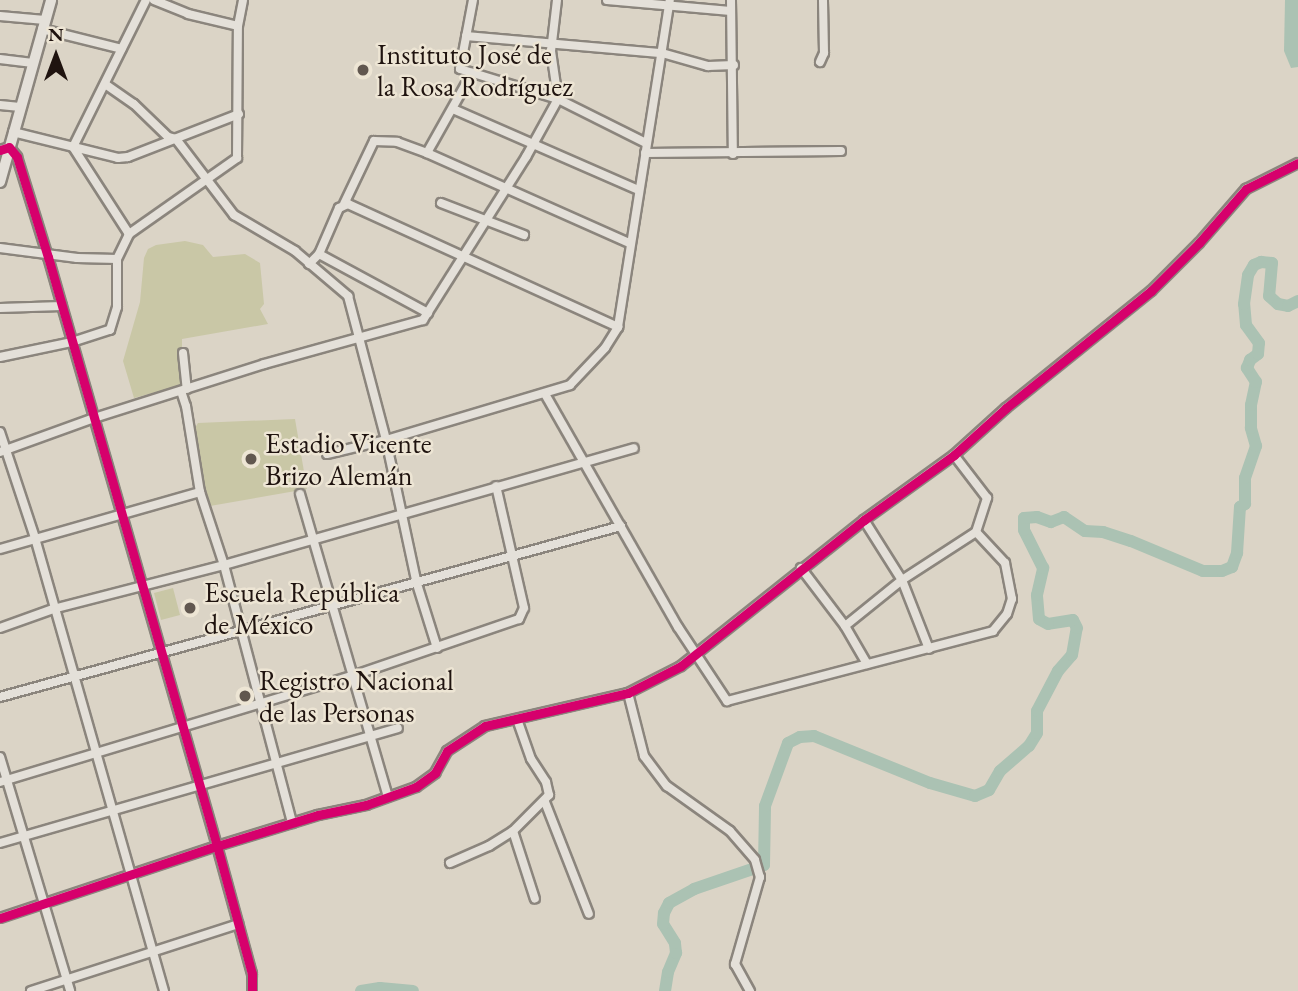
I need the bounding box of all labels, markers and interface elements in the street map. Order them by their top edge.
north arrow [21,21,91,91]
text: N [48,22,64,47]
place label: Instituto José de la Rosa Rodríguez [377,37,573,103]
marker: Instituto José de la Rosa Rodríguez [355,62,371,78]
place label: Estadio Vicente Brizo Alemán [265,426,432,492]
marker: Estadio Vicente Brizo Alemán [243,451,259,467]
place label: Escuela República de México [204,575,399,641]
marker: Escuela República de México [182,600,198,616]
place label: Registro Nacional de las Personas [259,663,454,729]
marker: Registro Nacional de las Personas [237,688,253,704]

